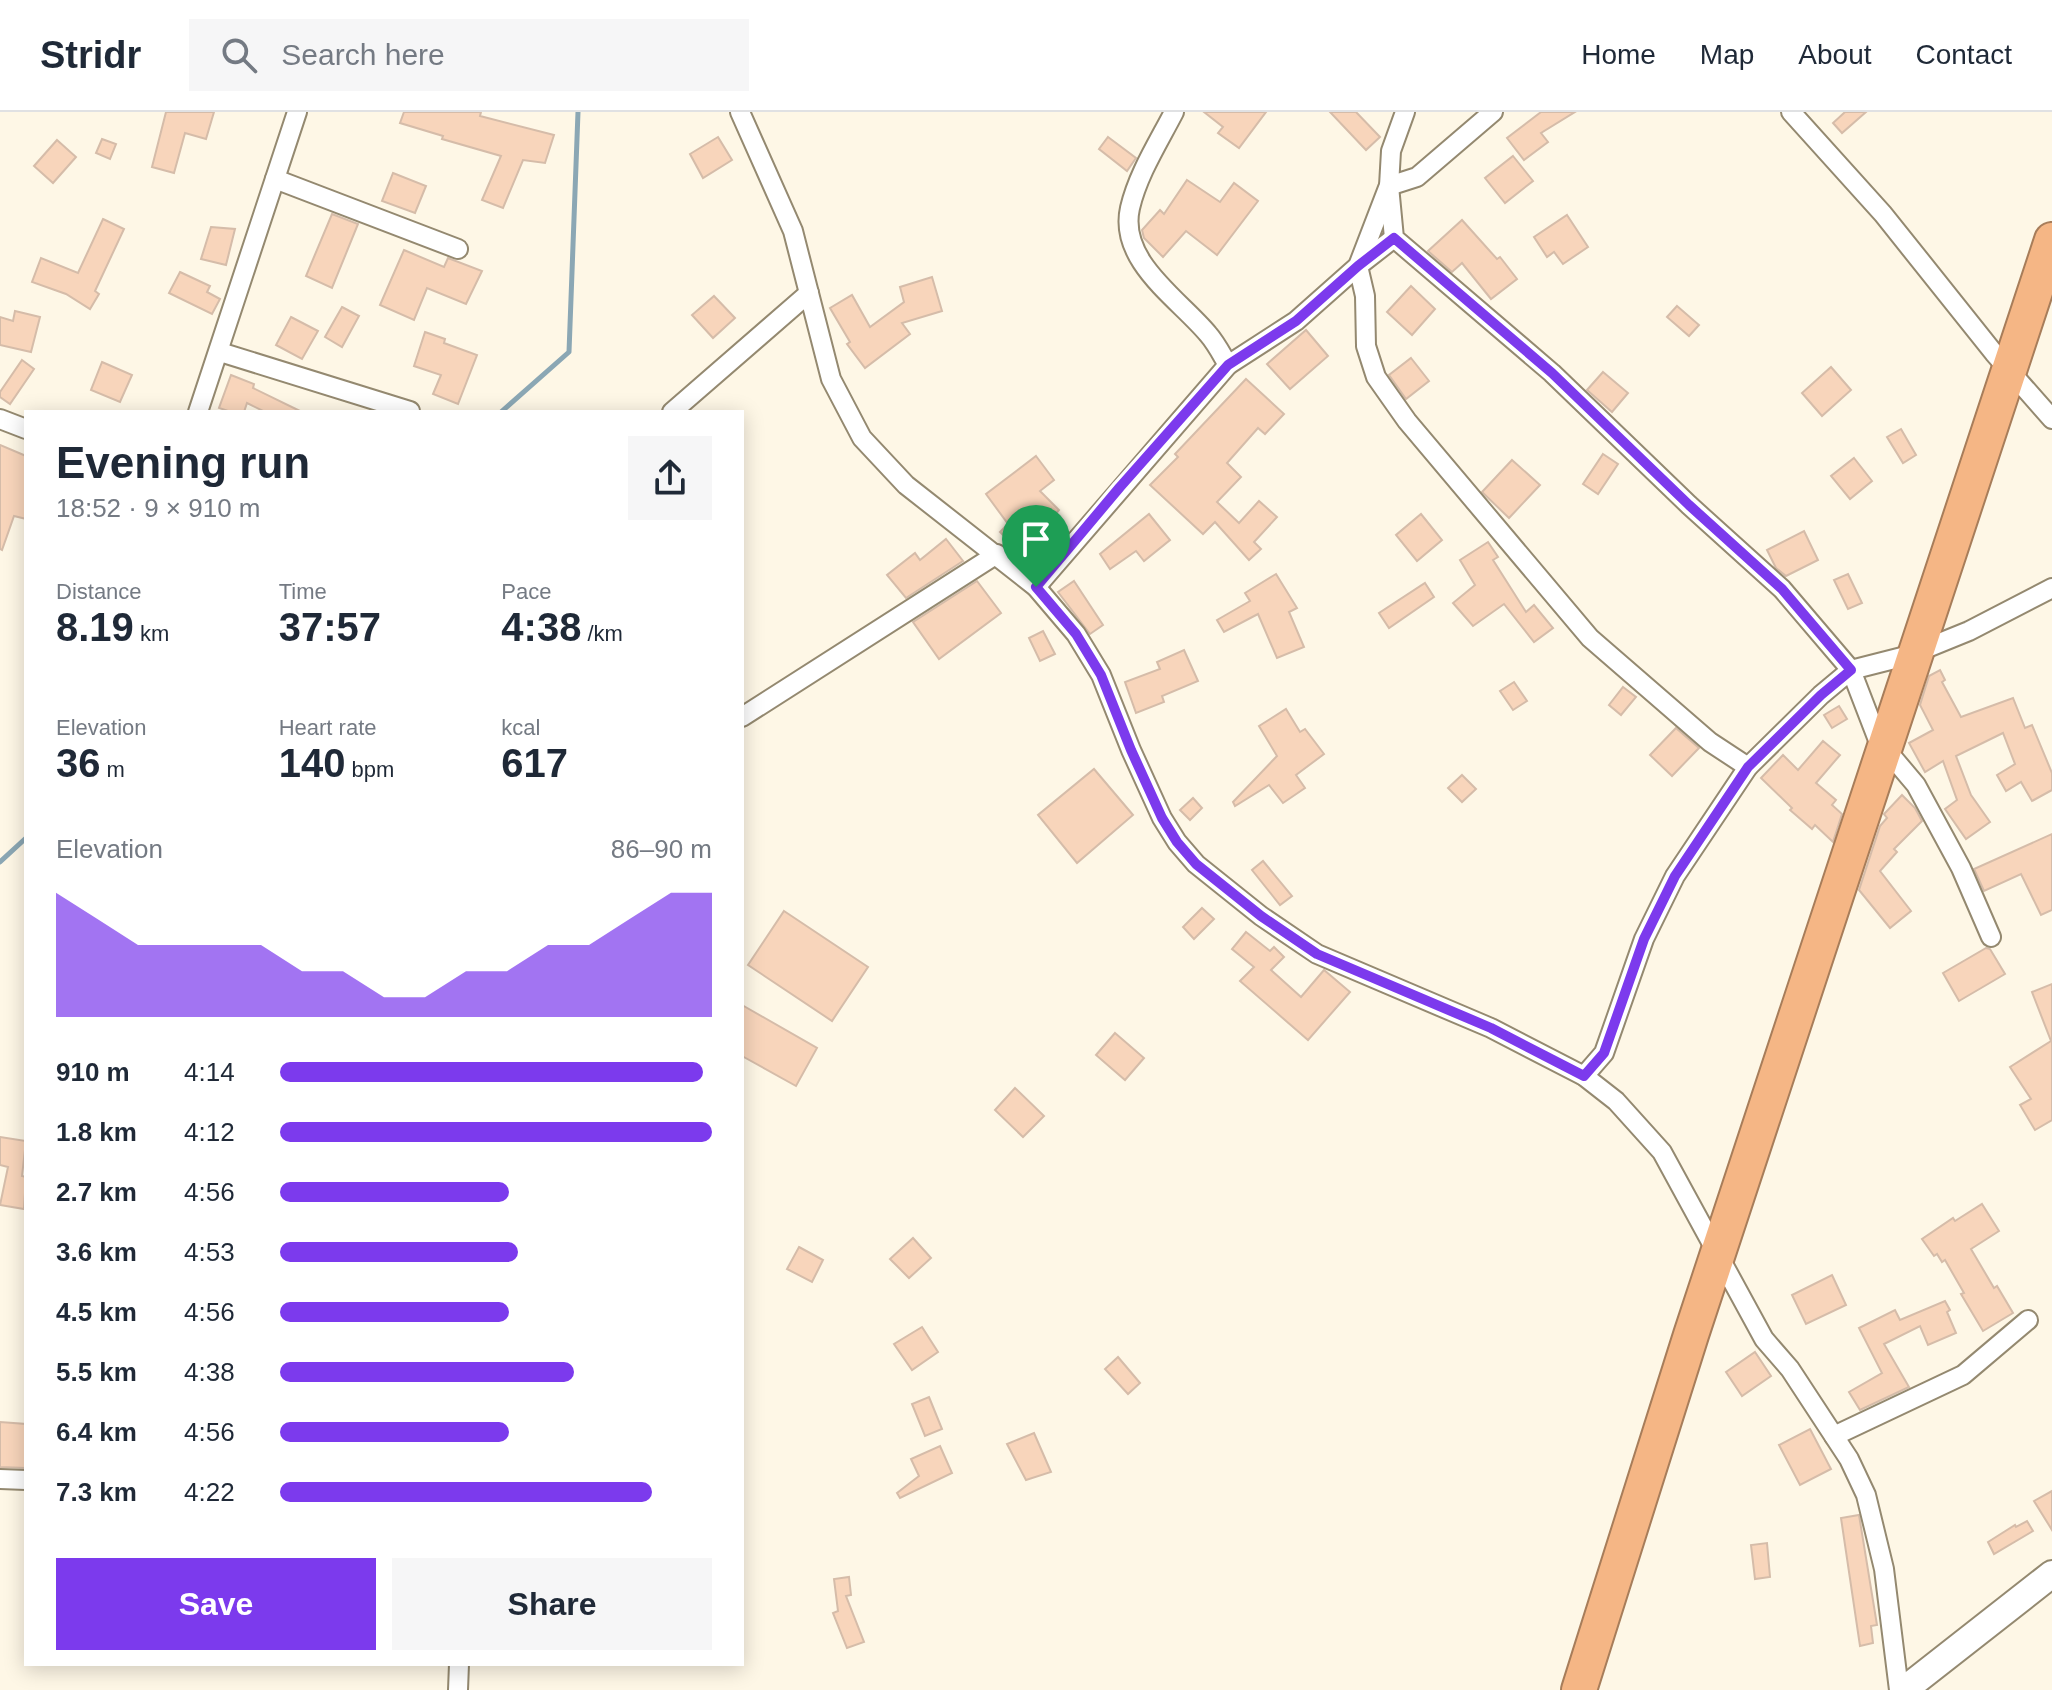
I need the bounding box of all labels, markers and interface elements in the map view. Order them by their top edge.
search box [189,19,749,91]
icon: search [217,33,261,77]
text: Stridr [40,34,141,76]
text: Search here [281,38,445,71]
text: Home [1581,39,1656,70]
text: Map [1700,39,1754,70]
text: About [1798,39,1872,70]
text: Contact [1916,39,2012,70]
button: share [628,436,712,520]
text: Evening run [56,438,310,487]
text: 18:52 · 9 × 910 m [56,493,261,523]
pin [1002,505,1070,587]
icon: arrive [1014,517,1058,561]
text: Distance [56,579,142,604]
text: Time [279,579,327,604]
text: Pace [501,579,551,604]
text: 8.19 [56,605,134,649]
text: 37:57 [279,605,381,649]
text: 4:38 [501,605,581,649]
text: km [134,621,169,646]
text: /km [581,621,623,646]
text: Elevation [56,715,147,740]
text: Heart rate [279,715,376,740]
text: kcal [501,715,540,740]
text: 36 [56,741,101,785]
text: 140 [279,741,345,785]
text: 617 [501,741,568,785]
text: m [101,757,125,782]
text: bpm [345,757,394,782]
text: Elevation [56,834,163,864]
text: 86–90 m [611,834,712,864]
text: 910 m [56,1057,130,1087]
text: 4:14 [184,1057,235,1087]
text: 1.8 km [56,1117,137,1147]
text: 4:12 [184,1117,235,1147]
text: 2.7 km [56,1177,137,1207]
text: 4:56 [184,1177,235,1207]
text: 3.6 km [56,1237,137,1267]
text: 4:53 [184,1237,235,1267]
text: 4.5 km [56,1297,137,1327]
text: 4:56 [184,1297,235,1327]
text: 5.5 km [56,1357,137,1387]
text: 4:38 [184,1357,235,1387]
text: 6.4 km [56,1417,137,1447]
text: 4:56 [184,1417,235,1447]
text: 7.3 km [56,1477,137,1507]
text: 4:22 [184,1477,235,1507]
button: Save [56,1558,376,1650]
button: Share [392,1558,712,1650]

